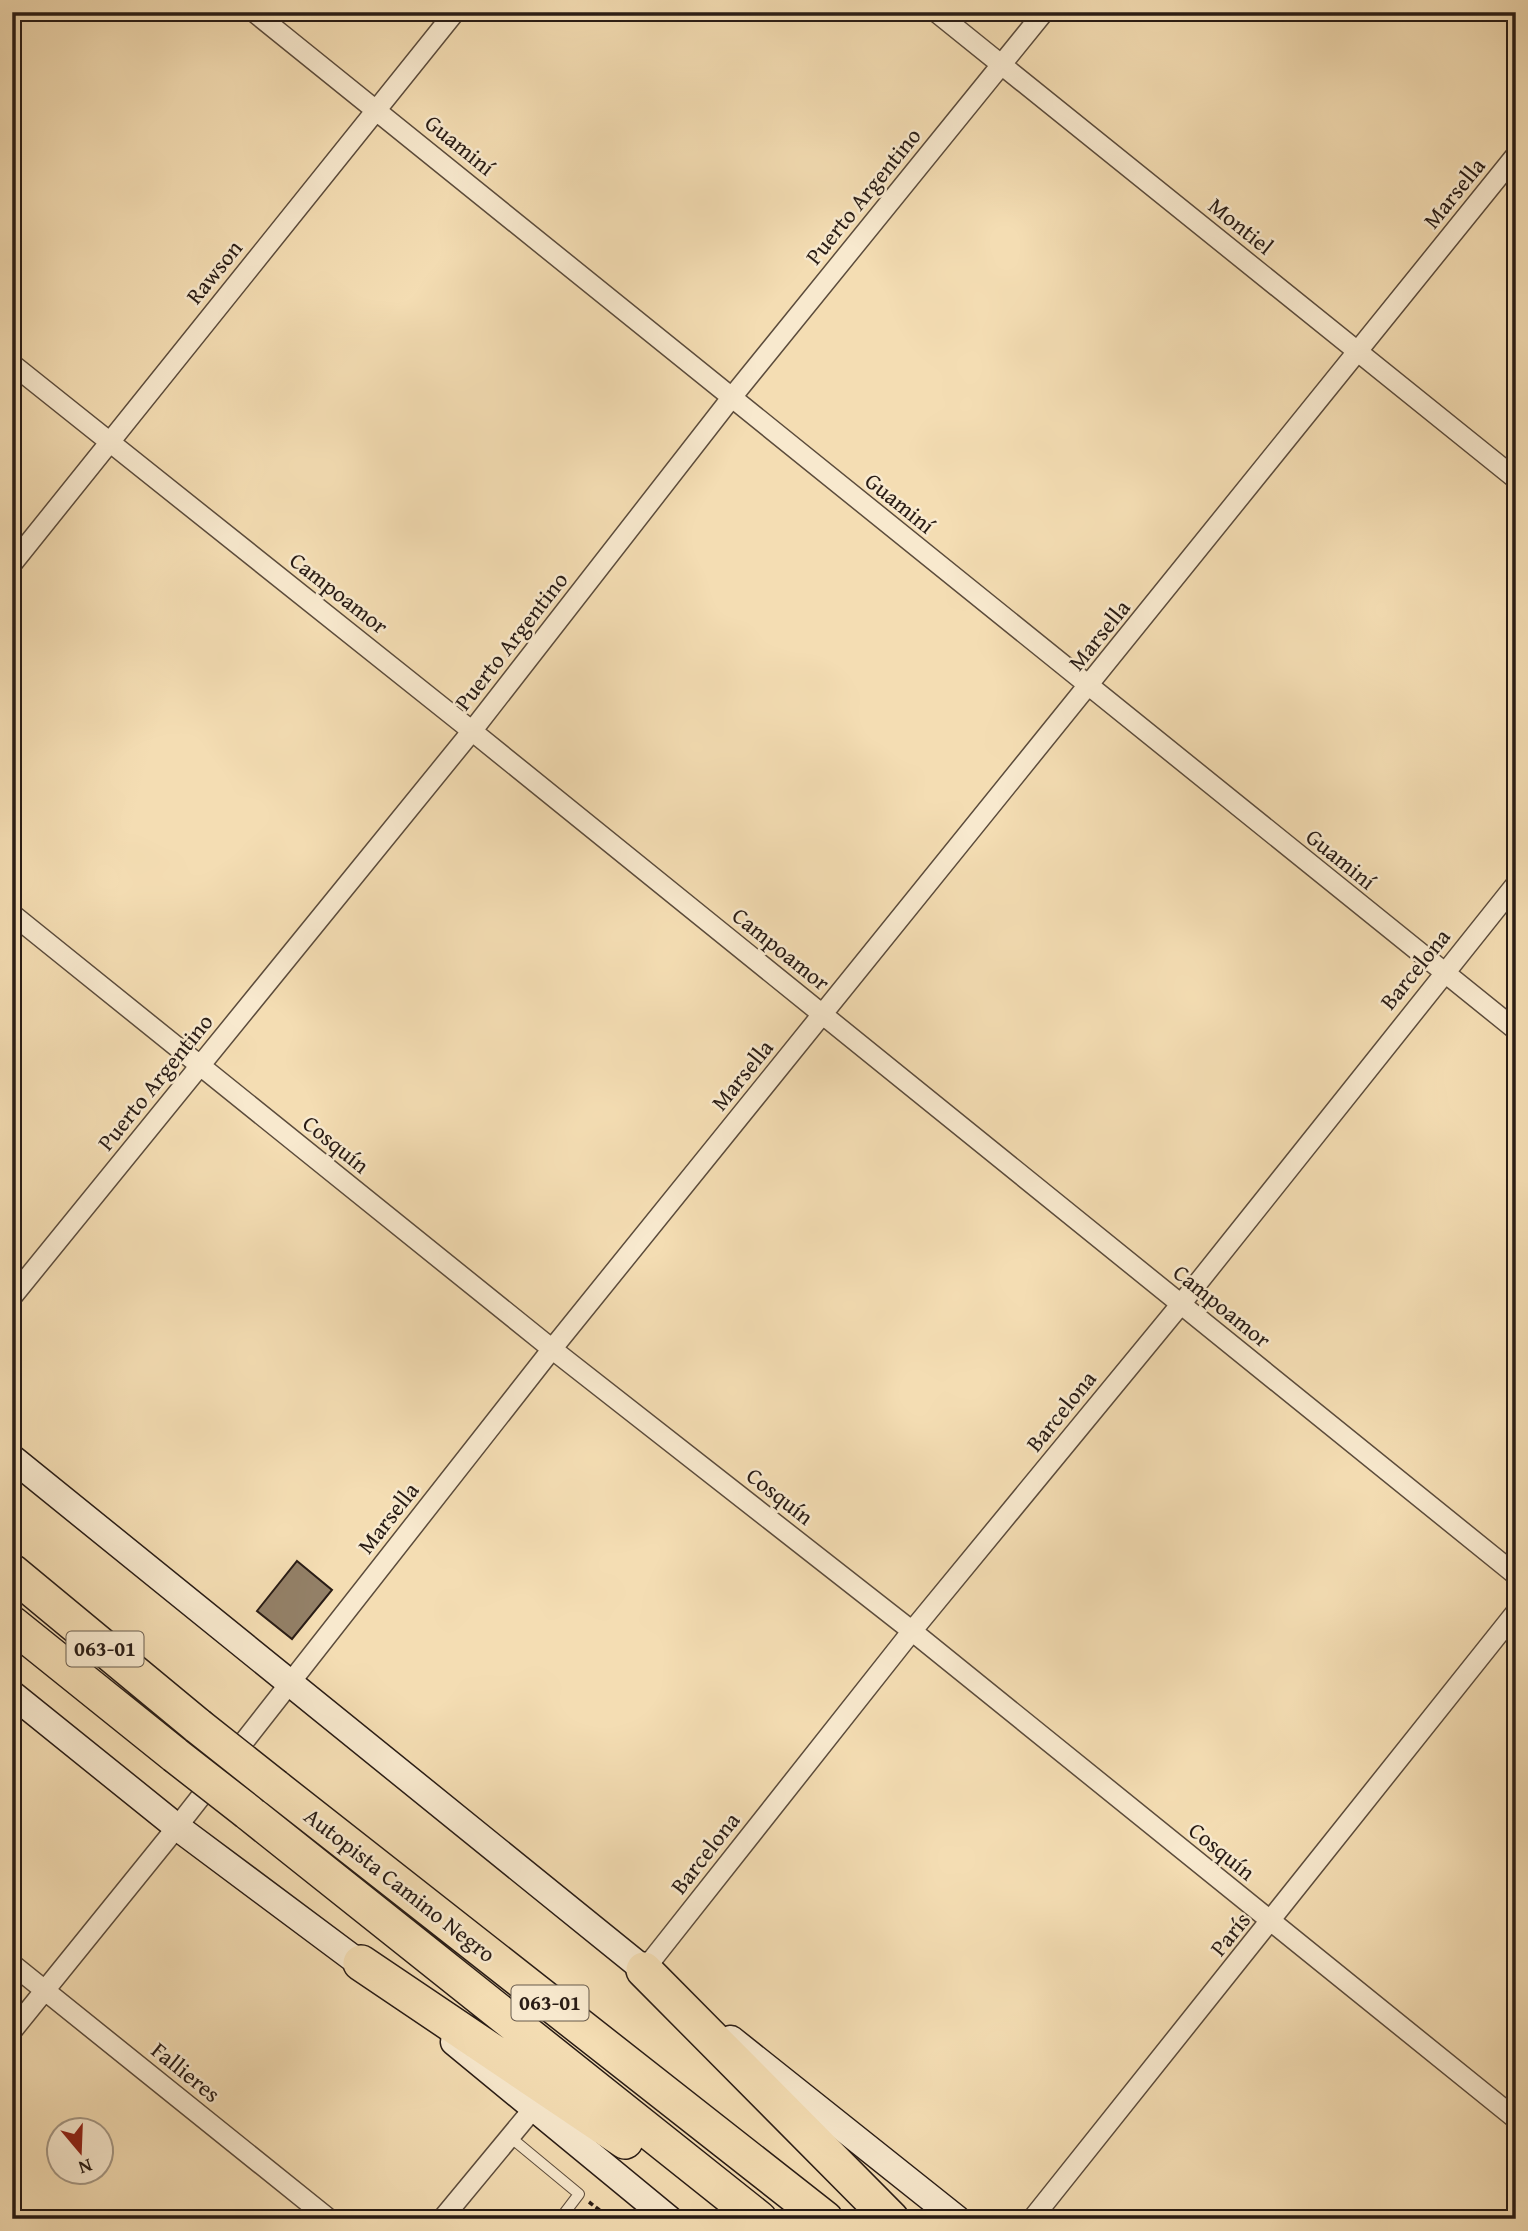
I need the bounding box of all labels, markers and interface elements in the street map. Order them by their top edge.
street label: Guaminí [418,106,503,183]
street label: Puerto Argentino [797,120,928,271]
street label: Marsella [1415,150,1493,235]
street label: Montiel [1202,189,1281,262]
street label: Rawson [178,233,250,311]
street label: Guaminí [858,464,943,541]
street label: Campoamor [283,544,396,642]
street label: Puerto Argentino [446,564,575,717]
street label: Marsella [1060,592,1138,677]
street label: Guaminí [1299,820,1384,897]
street label: Campoamor [725,899,838,999]
street label: Barcelona [1372,921,1458,1016]
street label: Puerto Argentino [89,1006,220,1157]
street label: Marsella [703,1032,781,1117]
street label: Cosquín [296,1106,377,1181]
street label: Campoamor [1166,1256,1279,1356]
street label: Barcelona [1018,1363,1104,1458]
street label: Cosquín [740,1459,821,1532]
street label: Marsella [349,1475,426,1561]
road number: 063-01 [66,1632,144,1666]
street label: Autopista Camino Negro [298,1799,503,1970]
street label: Barcelona [662,1805,747,1901]
street label: Cosquín [1182,1813,1263,1888]
street label: París [1202,1905,1258,1963]
road number: 063-01 [512,1986,588,2021]
street label: Fallieres [145,2033,228,2110]
north arrow [46,2116,116,2186]
text: N [75,2152,96,2182]

